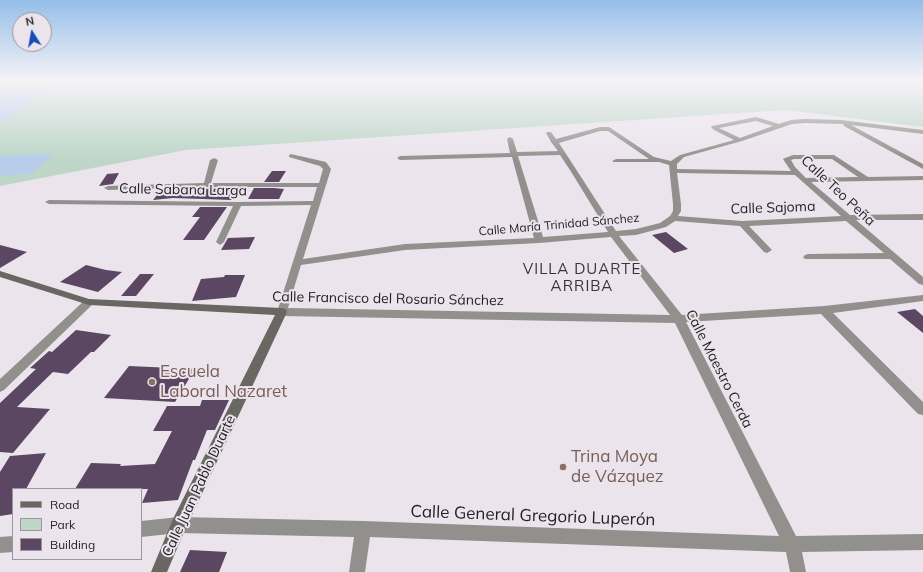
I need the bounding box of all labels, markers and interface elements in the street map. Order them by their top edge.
north arrow [12,12,52,52]
text: N [24,14,35,29]
street label: Calle Teo Peña [797,152,879,230]
street label: Calle Sabana Larga [119,180,247,200]
street label: Calle Sajoma [730,198,816,218]
street label: Calle María Trinidad Sánchez [478,211,640,239]
district label: VILLA DUARTE ARRIBA [523,260,641,295]
street label: Calle Francisco del Rosario Sánchez [272,289,504,309]
street label: Calle Maestro Cerda [682,307,756,431]
place label: Escuela Laboral Nazaret [160,362,287,402]
marker: Escuela Laboral Nazaret [147,377,157,387]
street label: Calle Juan Pablo Duarte [159,413,239,559]
place label: Trina Moya de Vázquez [571,447,664,487]
marker: Trina Moya de Vázquez [558,462,568,472]
legend [12,488,142,560]
text: Road [50,497,79,512]
street label: Calle General Gregorio Luperón [410,502,656,530]
text: Park [50,517,75,532]
text: Building [50,537,95,552]

